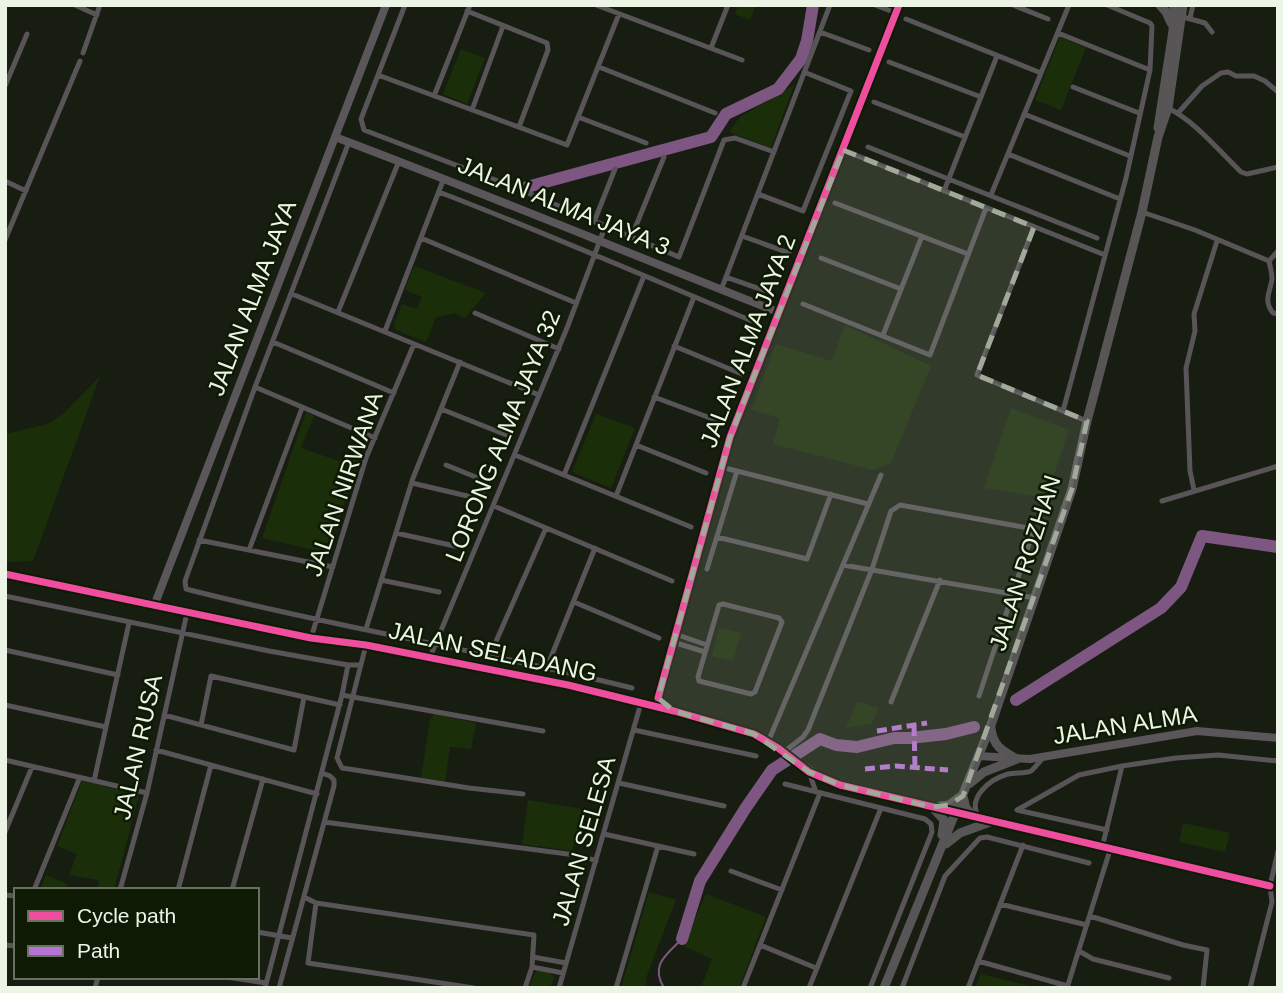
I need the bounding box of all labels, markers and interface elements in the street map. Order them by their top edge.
street label: JALAN ALMA JAYA 3 [454,151,674,260]
street label: JALAN ALMA JAYA [202,196,301,399]
street label: JALAN ALMA JAYA 2 [694,231,801,451]
street label: LORONG ALMA JAYA 32 [440,306,565,565]
street label: JALAN NIRWANA [299,388,388,580]
street label: JALAN ROZHAN [983,472,1066,654]
street label: JALAN SELADANG [387,616,600,687]
street label: JALAN RUSA [108,672,167,822]
street label: JALAN ALMA [1051,700,1199,749]
street label: JALAN SELESA [546,753,621,929]
legend [14,888,259,979]
text: Cycle path [77,904,176,927]
text: Path [77,939,120,962]

